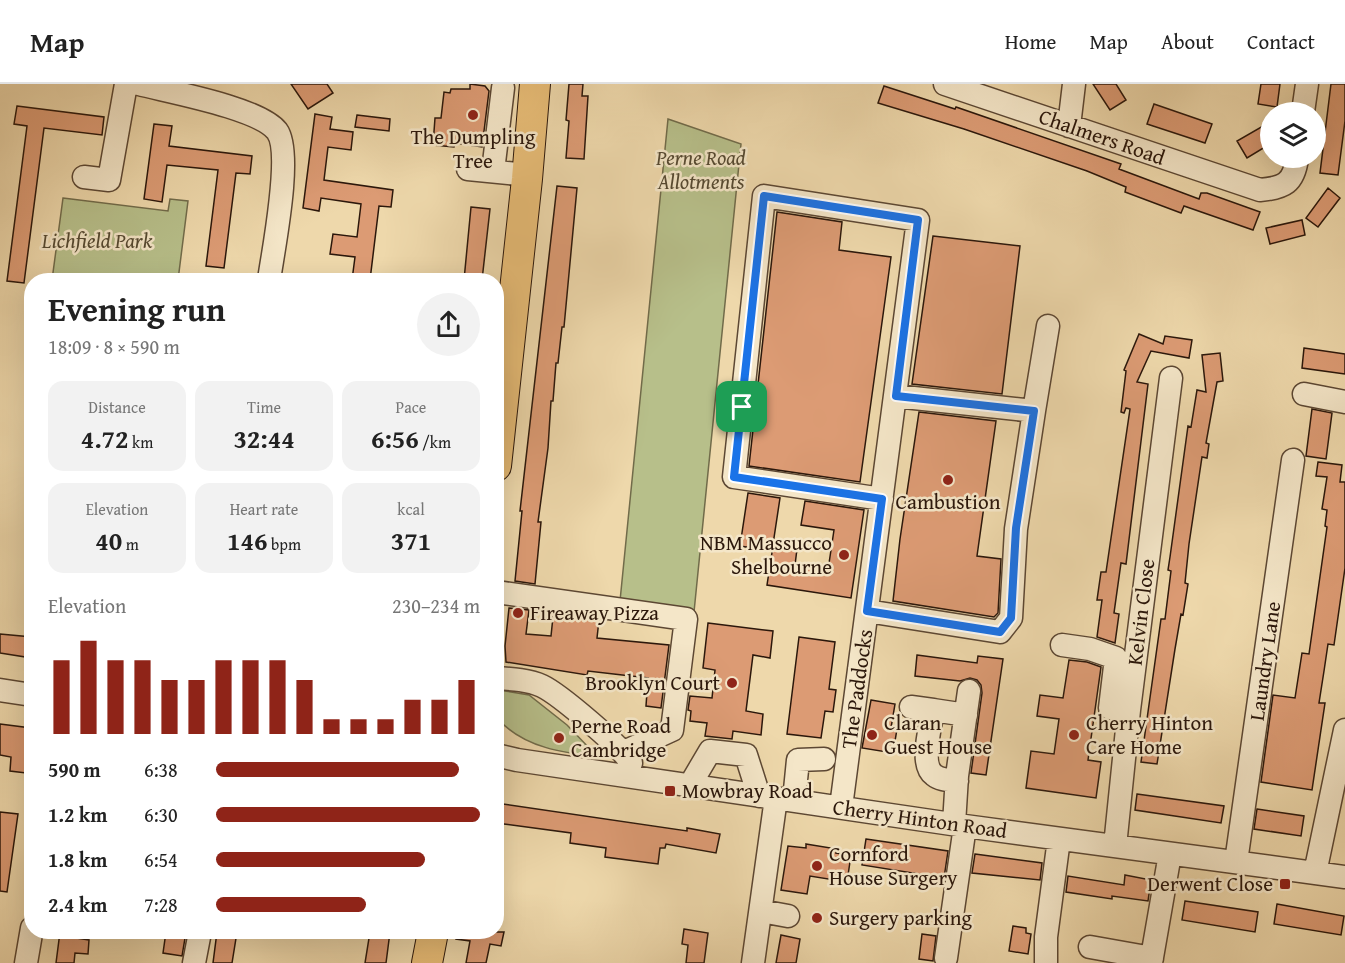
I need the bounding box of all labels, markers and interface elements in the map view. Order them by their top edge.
text: Map [30,21,84,62]
text: Home [1005,26,1056,57]
text: Map [1089,26,1128,57]
text: About [1161,26,1214,57]
text: Contact [1247,26,1315,57]
street label: Chalmers Road [1035,100,1170,173]
map controls [1260,102,1326,168]
button: layers [1260,102,1326,168]
marker: The Dumpling Tree [466,108,480,122]
place label: The Dumpling Tree [411,121,536,176]
park label: Perne Road Allotments [655,142,746,197]
park label: Lichfield Park [41,225,153,256]
text: Evening run [48,285,225,333]
button: share [417,293,480,356]
text: 18:09 · 8 × 590 m [48,332,180,361]
pin [716,381,767,432]
icon: arrive [725,390,758,423]
text: Distance [88,395,146,419]
text: Time [247,395,281,419]
text: Pace [396,395,426,419]
text: 4.72 [81,419,129,458]
text: 32:44 [233,419,295,458]
text: 6:56 [371,419,419,458]
text: km [129,430,153,454]
text: /km [419,430,451,454]
marker: Cambustion [941,473,955,487]
place label: Cambustion [896,486,1001,517]
text: Elevation [86,497,148,521]
text: Heart rate [230,497,298,521]
text: kcal [397,497,425,521]
text: 40 [95,521,122,560]
text: 146 [227,521,267,560]
text: 371 [391,521,431,560]
place label: NBM Massucco Shelbourne [700,527,832,582]
text: m [122,532,139,556]
text: bpm [267,532,301,556]
marker: NBM Massucco Shelbourne [837,548,851,562]
street label: Kelvin Close [1119,557,1162,667]
text: Elevation [48,591,126,620]
text: 230–234 m [392,591,480,620]
place label: Fireaway Pizza [530,597,659,628]
street label: Laundry Lane [1241,599,1288,723]
marker: Fireaway Pizza [511,606,525,620]
street label: The Paddocks [833,627,880,751]
place label: Brooklyn Court [585,667,721,698]
marker: Brooklyn Court [725,676,739,690]
place label: Claran Guest House [884,707,992,762]
place label: Cherry Hinton Care Home [1086,707,1213,762]
place label: Perne Road Cambridge [571,710,672,765]
marker: Claran Guest House [865,728,879,742]
marker: Cherry Hinton Care Home [1067,728,1081,742]
marker: Perne Road Cambridge [552,731,566,745]
text: 590 m [48,755,101,784]
text: 6:38 [144,755,178,784]
place label: Mowbray Road [682,775,814,806]
marker: Mowbray Road [663,784,677,798]
street label: Cherry Hinton Road [831,791,1010,846]
text: 1.2 km [48,800,107,829]
text: 6:30 [144,800,178,829]
place label: Cornford House Surgery [829,838,958,893]
text: 1.8 km [48,845,107,874]
text: 6:54 [144,845,178,874]
marker: Cornford House Surgery [810,859,824,873]
place label: Derwent Close [1147,868,1273,899]
marker: Derwent Close [1278,877,1292,891]
text: 2.4 km [48,890,107,919]
text: 7:28 [144,890,178,919]
place label: Surgery parking [829,902,973,933]
marker: Surgery parking [810,911,824,925]

